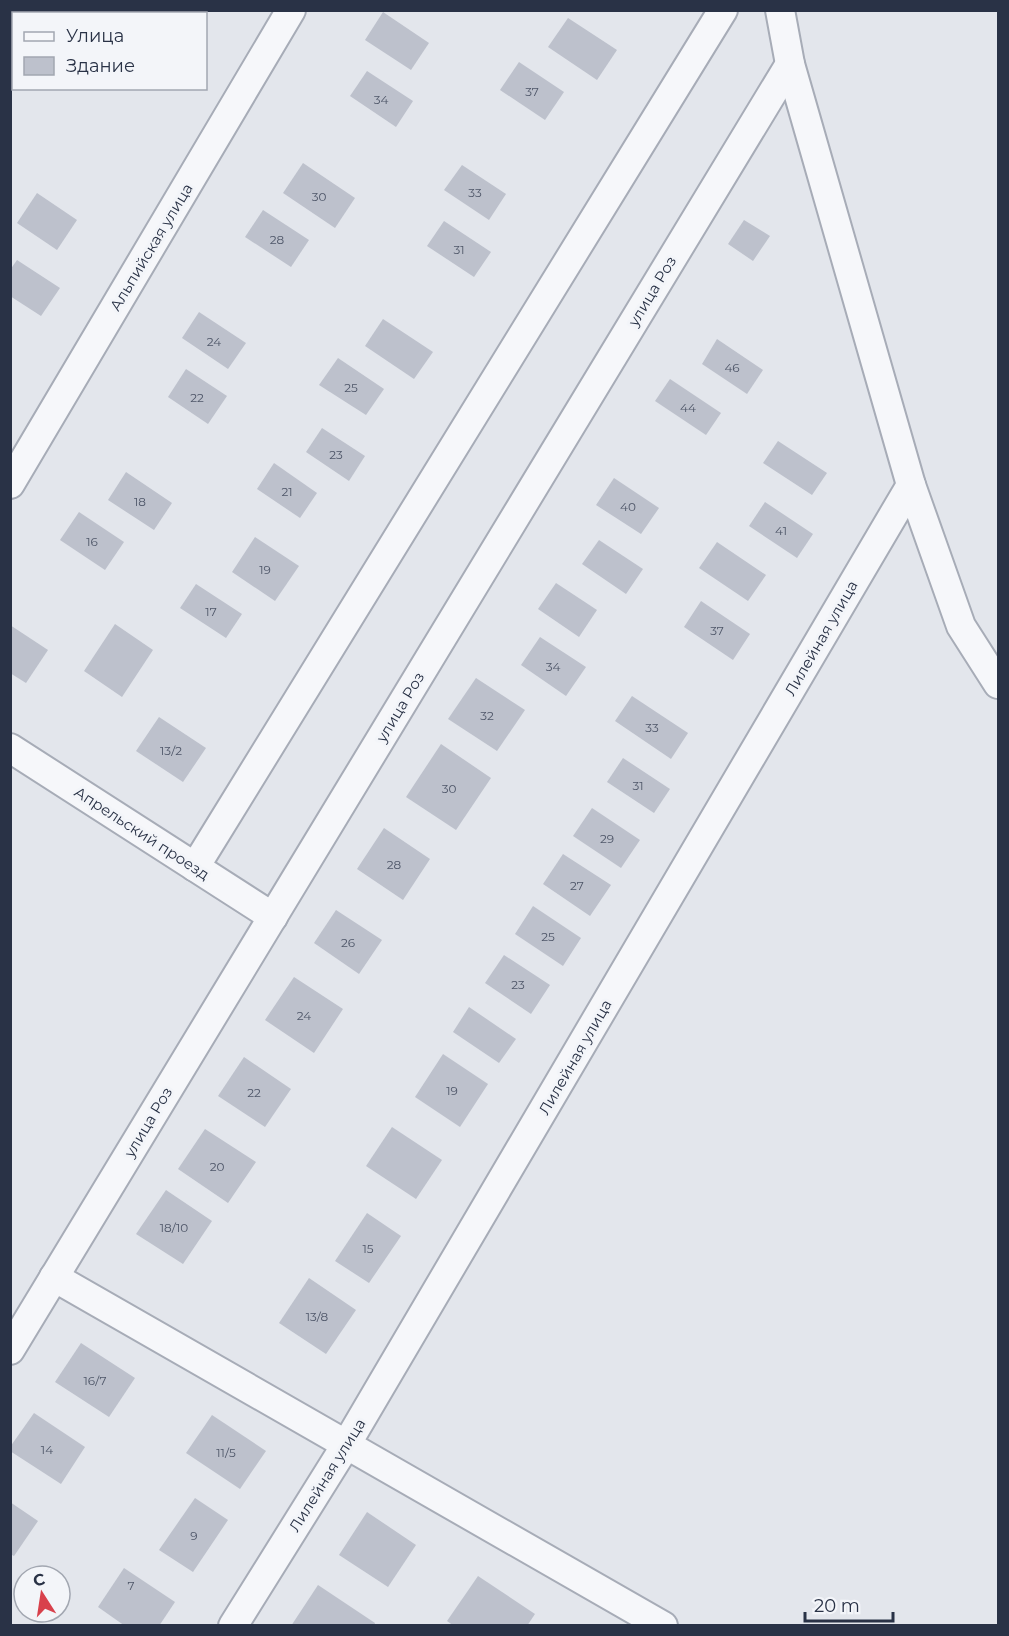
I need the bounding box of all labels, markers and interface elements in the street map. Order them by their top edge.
legend [12,12,207,90]
text: Улица [66,25,124,47]
text: Здание [66,55,135,77]
house number: 37 [525,84,539,99]
house number: 34 [374,92,388,107]
street label: Альпийская улица [105,180,197,314]
house number: 33 [468,185,482,200]
house number: 30 [312,189,326,204]
house number: 28 [270,232,285,247]
house number: 31 [453,242,465,257]
street label: улица Роз [623,252,680,331]
house number: 24 [207,334,221,349]
house number: 46 [724,360,740,375]
house number: 25 [344,380,358,395]
house number: 22 [190,390,204,405]
house number: 44 [680,400,696,415]
house number: 23 [329,447,343,462]
house number: 21 [281,484,293,499]
house number: 18 [134,494,146,509]
house number: 40 [620,499,636,514]
house number: 41 [775,523,787,538]
house number: 16 [86,534,98,549]
house number: 19 [259,562,271,577]
street label: Лилейная улица [780,577,862,699]
house number: 17 [205,604,217,619]
house number: 37 [710,623,724,638]
house number: 34 [546,659,560,674]
street label: улица Роз [371,668,428,747]
house number: 32 [480,708,494,723]
house number: 33 [645,720,659,735]
house number: 13/2 [160,743,182,758]
house number: 31 [632,778,644,793]
house number: 30 [442,781,456,796]
street label: Апрельский проезд [71,782,213,884]
house number: 29 [600,831,614,846]
house number: 28 [387,857,402,872]
house number: 27 [570,878,584,893]
house number: 25 [541,929,555,944]
house number: 26 [341,935,355,950]
house number: 23 [511,977,525,992]
street label: Лилейная улица [534,996,616,1118]
house number: 24 [297,1008,311,1023]
street label: улица Роз [119,1083,176,1162]
house number: 19 [446,1083,458,1098]
house number: 22 [247,1085,261,1100]
house number: 20 [210,1159,224,1174]
house number: 18/10 [160,1220,188,1235]
house number: 15 [362,1241,374,1256]
house number: 13/8 [306,1309,329,1324]
house number: 16/7 [83,1373,107,1388]
street label: Лилейная улица [285,1415,369,1535]
house number: 14 [41,1442,53,1457]
house number: 11/5 [216,1445,236,1460]
house number: 9 [190,1528,198,1543]
north arrow [12,1564,72,1624]
text: С [31,1569,47,1590]
house number: 7 [127,1578,135,1593]
scale bar [805,1585,894,1623]
text: 20 m [814,1595,860,1617]

